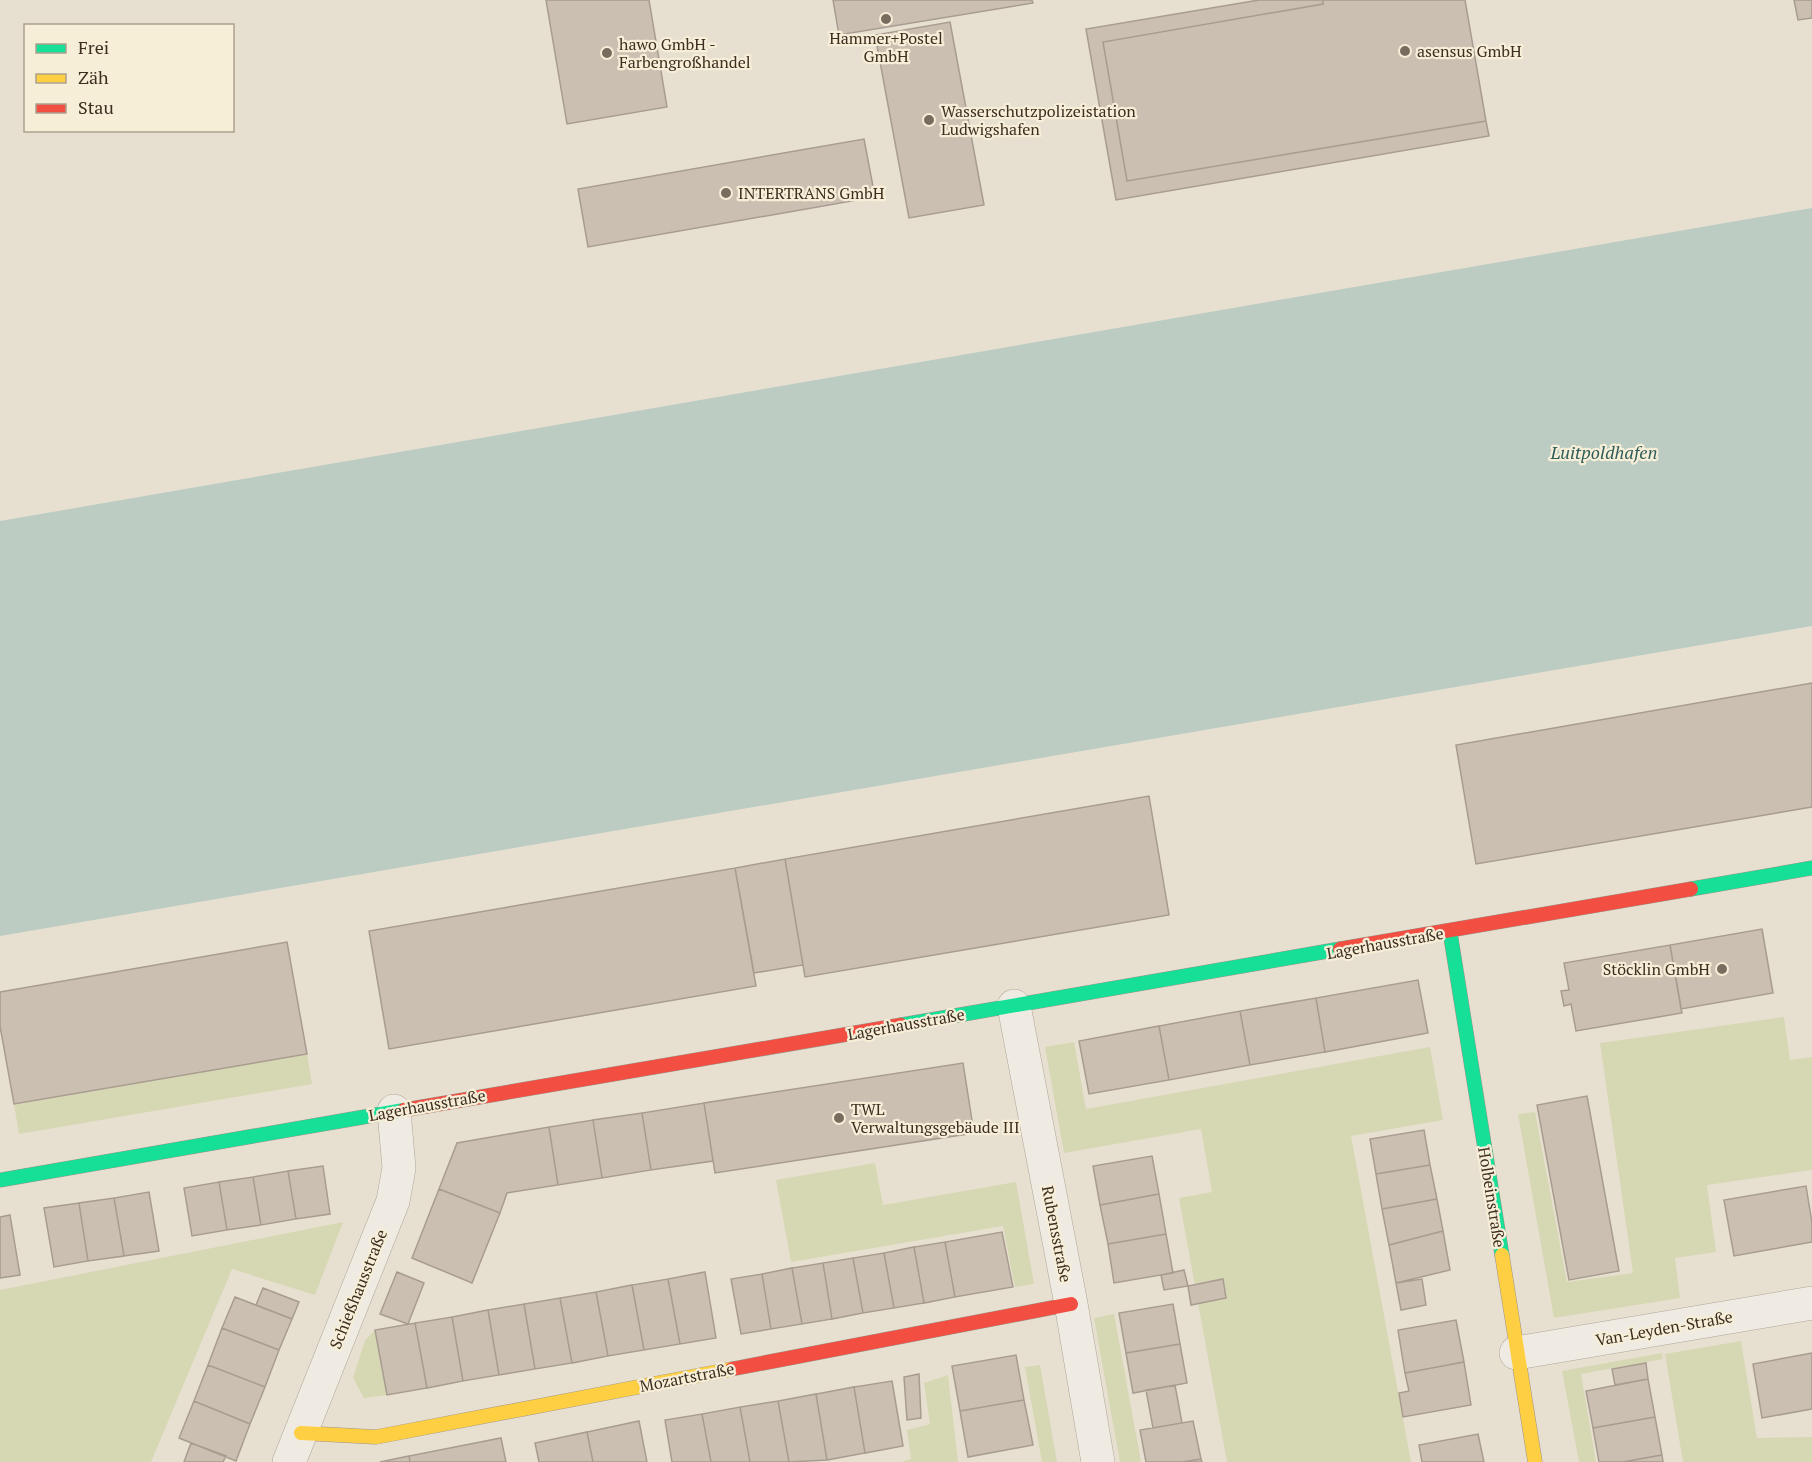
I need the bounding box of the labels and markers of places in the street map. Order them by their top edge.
marker: Hammer+Postel GmbH [879,12,893,26]
place label: Hammer+Postel GmbH [829,27,943,67]
place label: hawo GmbH - Farbengroßhandel [619,33,751,73]
place label: asensus GmbH [1417,40,1522,62]
marker: asensus GmbH [1398,44,1412,58]
marker: hawo GmbH - Farbengroßhandel [600,46,614,60]
place label: Wasserschutzpolizeistation Ludwigshafen [941,100,1136,140]
marker: Wasserschutzpolizeistation Ludwigshafen [922,113,936,127]
place label: INTERTRANS GmbH [738,182,885,204]
marker: INTERTRANS GmbH [719,186,733,200]
place label: Stöcklin GmbH [1603,958,1710,980]
marker: Stöcklin GmbH [1715,962,1729,976]
place label: TWL Verwaltungsgebäude III [851,1098,1020,1138]
marker: TWL Verwaltungsgebäude III [832,1111,846,1125]

